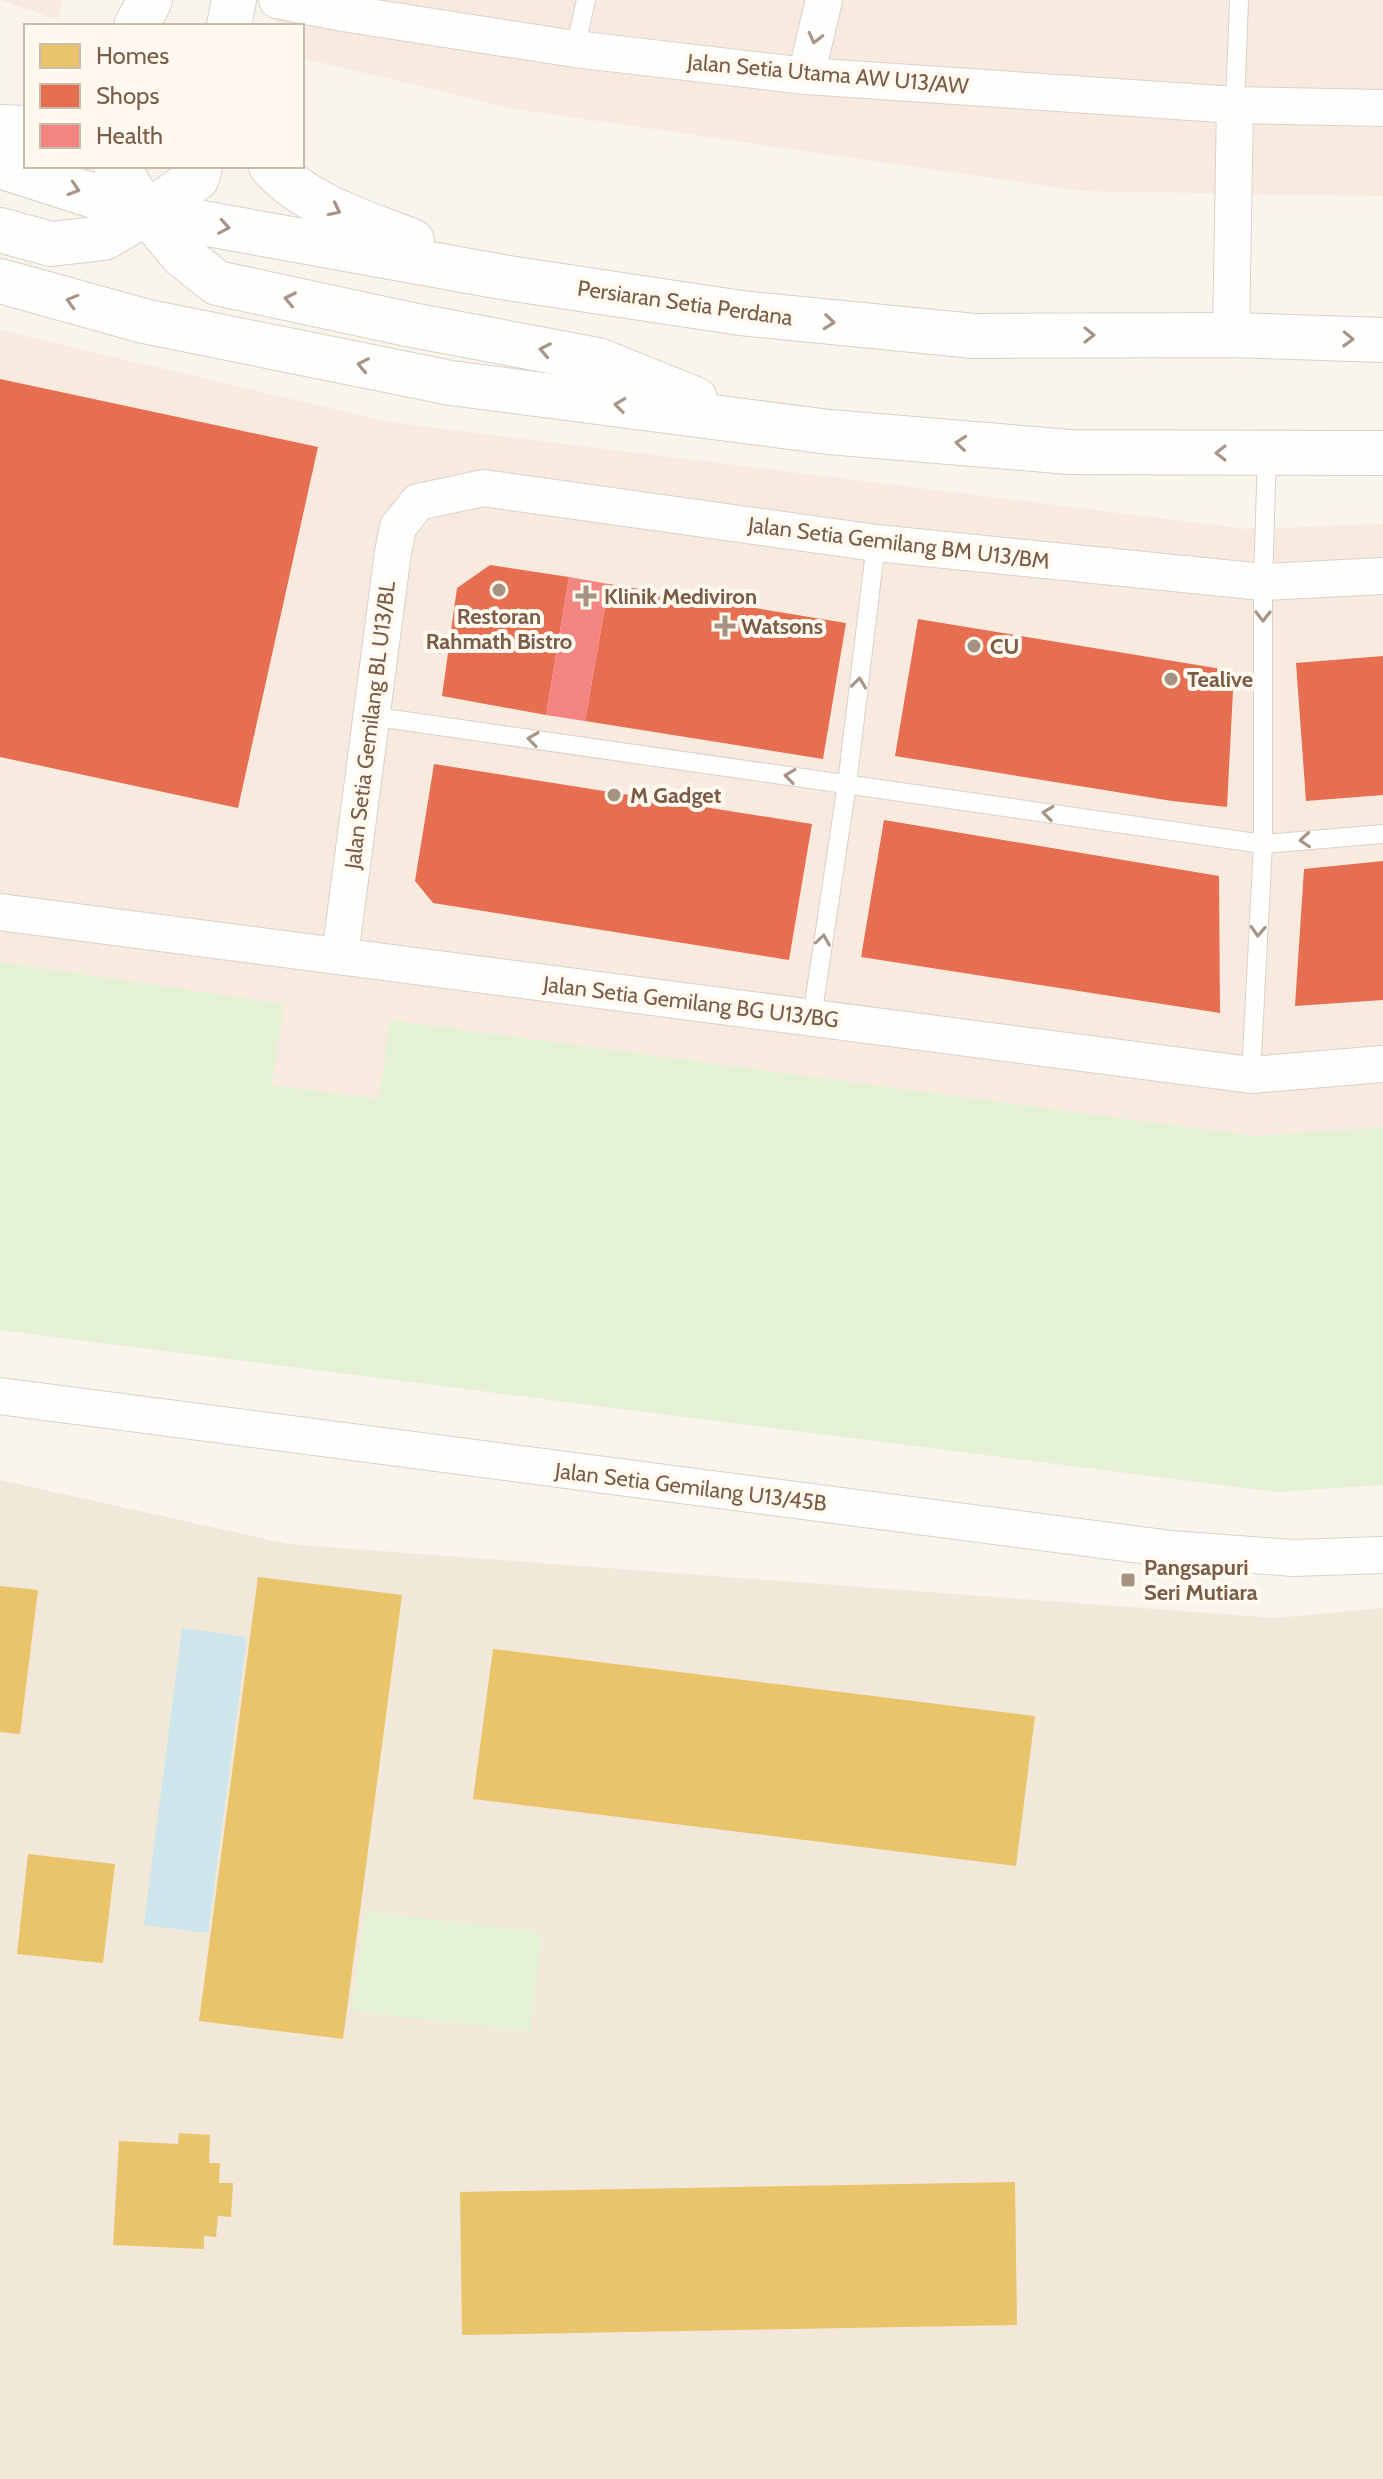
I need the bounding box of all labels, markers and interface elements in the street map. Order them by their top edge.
legend [24,24,304,168]
one-way arrow [807,30,824,44]
text: Homes [96,41,169,70]
street label: Jalan Setia Utama AW U13/AW [685,48,970,100]
text: Shops [96,81,159,110]
text: Health [96,121,163,150]
one-way arrow [66,179,80,195]
one-way arrow [326,200,341,216]
one-way arrow [217,217,231,234]
street label: Persiaran Setia Perdana [576,275,795,332]
one-way arrow [283,291,297,308]
one-way arrow [66,294,80,310]
one-way arrow [823,313,836,330]
one-way arrow [1083,326,1096,344]
one-way arrow [1343,331,1355,348]
one-way arrow [538,342,551,359]
one-way arrow [356,358,369,375]
one-way arrow [613,397,626,414]
one-way arrow [954,435,967,452]
one-way arrow [1214,444,1227,462]
street label: Jalan Setia Gemilang BM U13/BM [746,511,1051,575]
street label: Jalan Setia Gemilang BL U13/BL [339,579,401,871]
marker: Restoran Rahmath Bistro [490,581,508,599]
place label: Klinik Mediviron [604,583,757,610]
marker: Klinik Mediviron [575,585,597,607]
place label: Restoran Rahmath Bistro [426,603,572,655]
one-way arrow [1254,610,1272,623]
place label: Watsons [741,613,823,640]
marker: Watsons [716,617,734,635]
place label: CU [990,633,1019,660]
marker: CU [965,637,983,655]
place label: Tealive [1187,666,1253,693]
marker: Tealive [1162,670,1180,688]
one-way arrow [851,676,868,689]
one-way arrow [526,731,540,748]
one-way arrow [783,768,797,785]
place label: M Gadget [630,782,722,809]
marker: M Gadget [605,786,623,804]
one-way arrow [1041,805,1054,822]
one-way arrow [1298,831,1311,848]
one-way arrow [1250,925,1267,938]
one-way arrow [814,933,831,947]
street label: Jalan Setia Gemilang BG U13/BG [541,970,840,1034]
street label: Jalan Setia Gemilang U13/45B [553,1457,828,1517]
place label: Pangsapuri Seri Mutiara [1144,1554,1258,1606]
marker: Pangsapuri Seri Mutiara [1119,1571,1137,1589]

